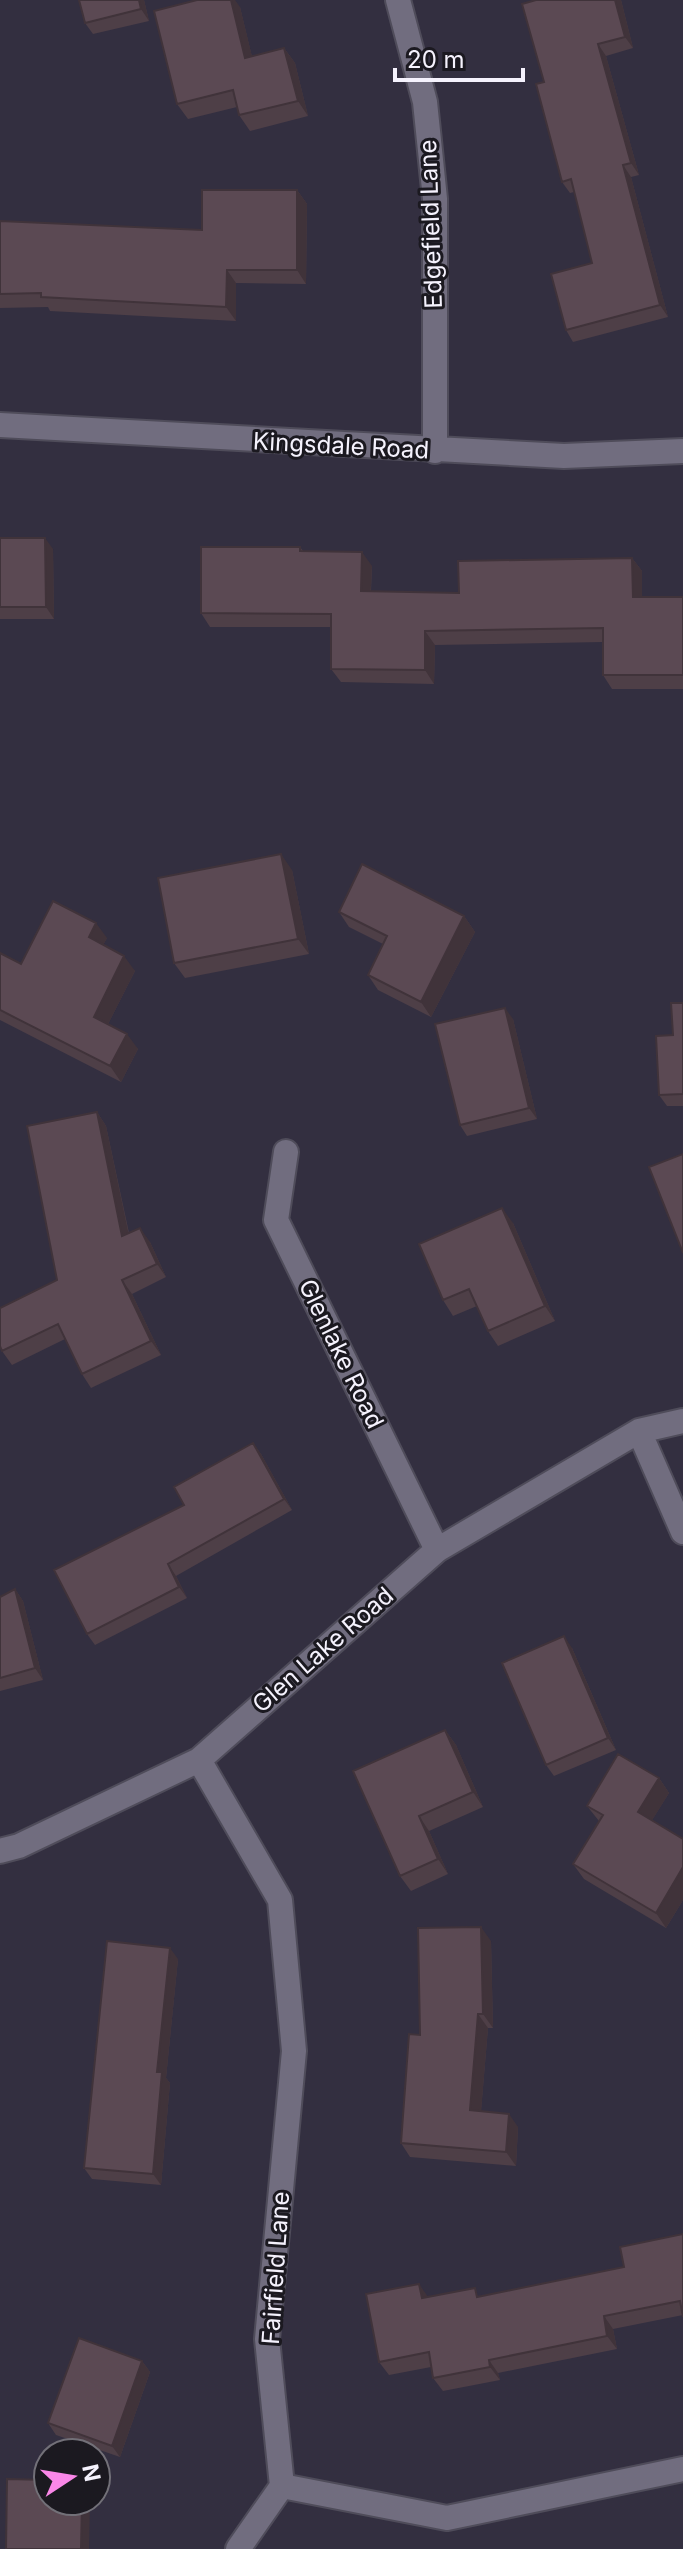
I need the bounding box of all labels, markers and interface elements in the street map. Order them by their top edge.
scale bar [395,32,523,82]
text: 20 m [407,45,465,74]
street label: Edgefield Lane [413,139,448,309]
street label: Kingsdale Road [252,426,430,465]
street label: Glenlake Road [293,1274,390,1433]
street label: Glen Lake Road [246,1581,399,1719]
street label: Fairfield Lane [256,2190,295,2346]
north arrow [32,2437,112,2517]
text: N [77,2462,106,2484]

